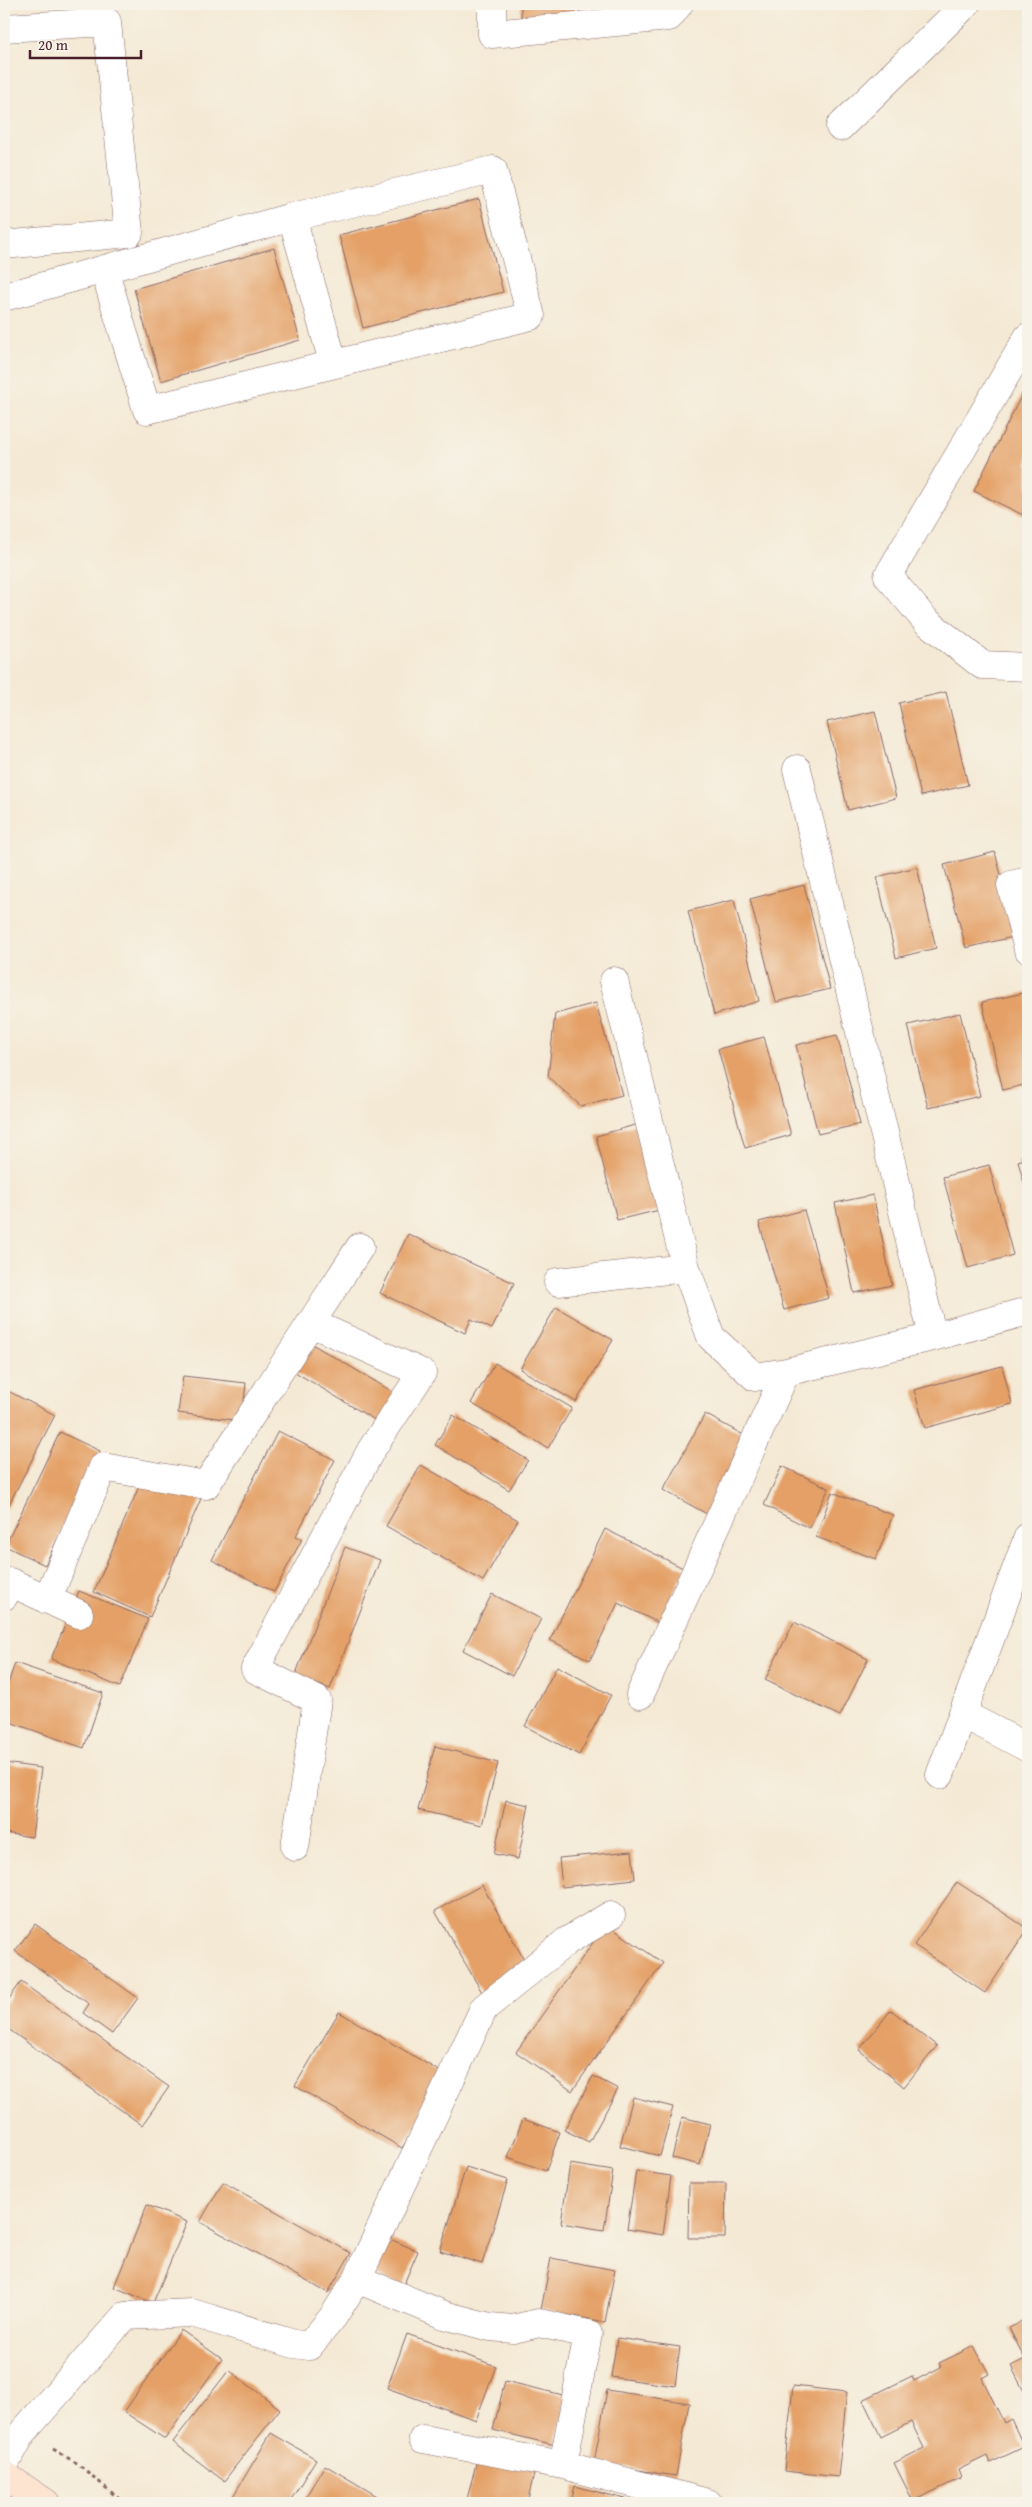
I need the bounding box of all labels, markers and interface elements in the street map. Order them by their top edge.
scale bar [30,28,141,60]
text: 20 m [38,34,69,55]

